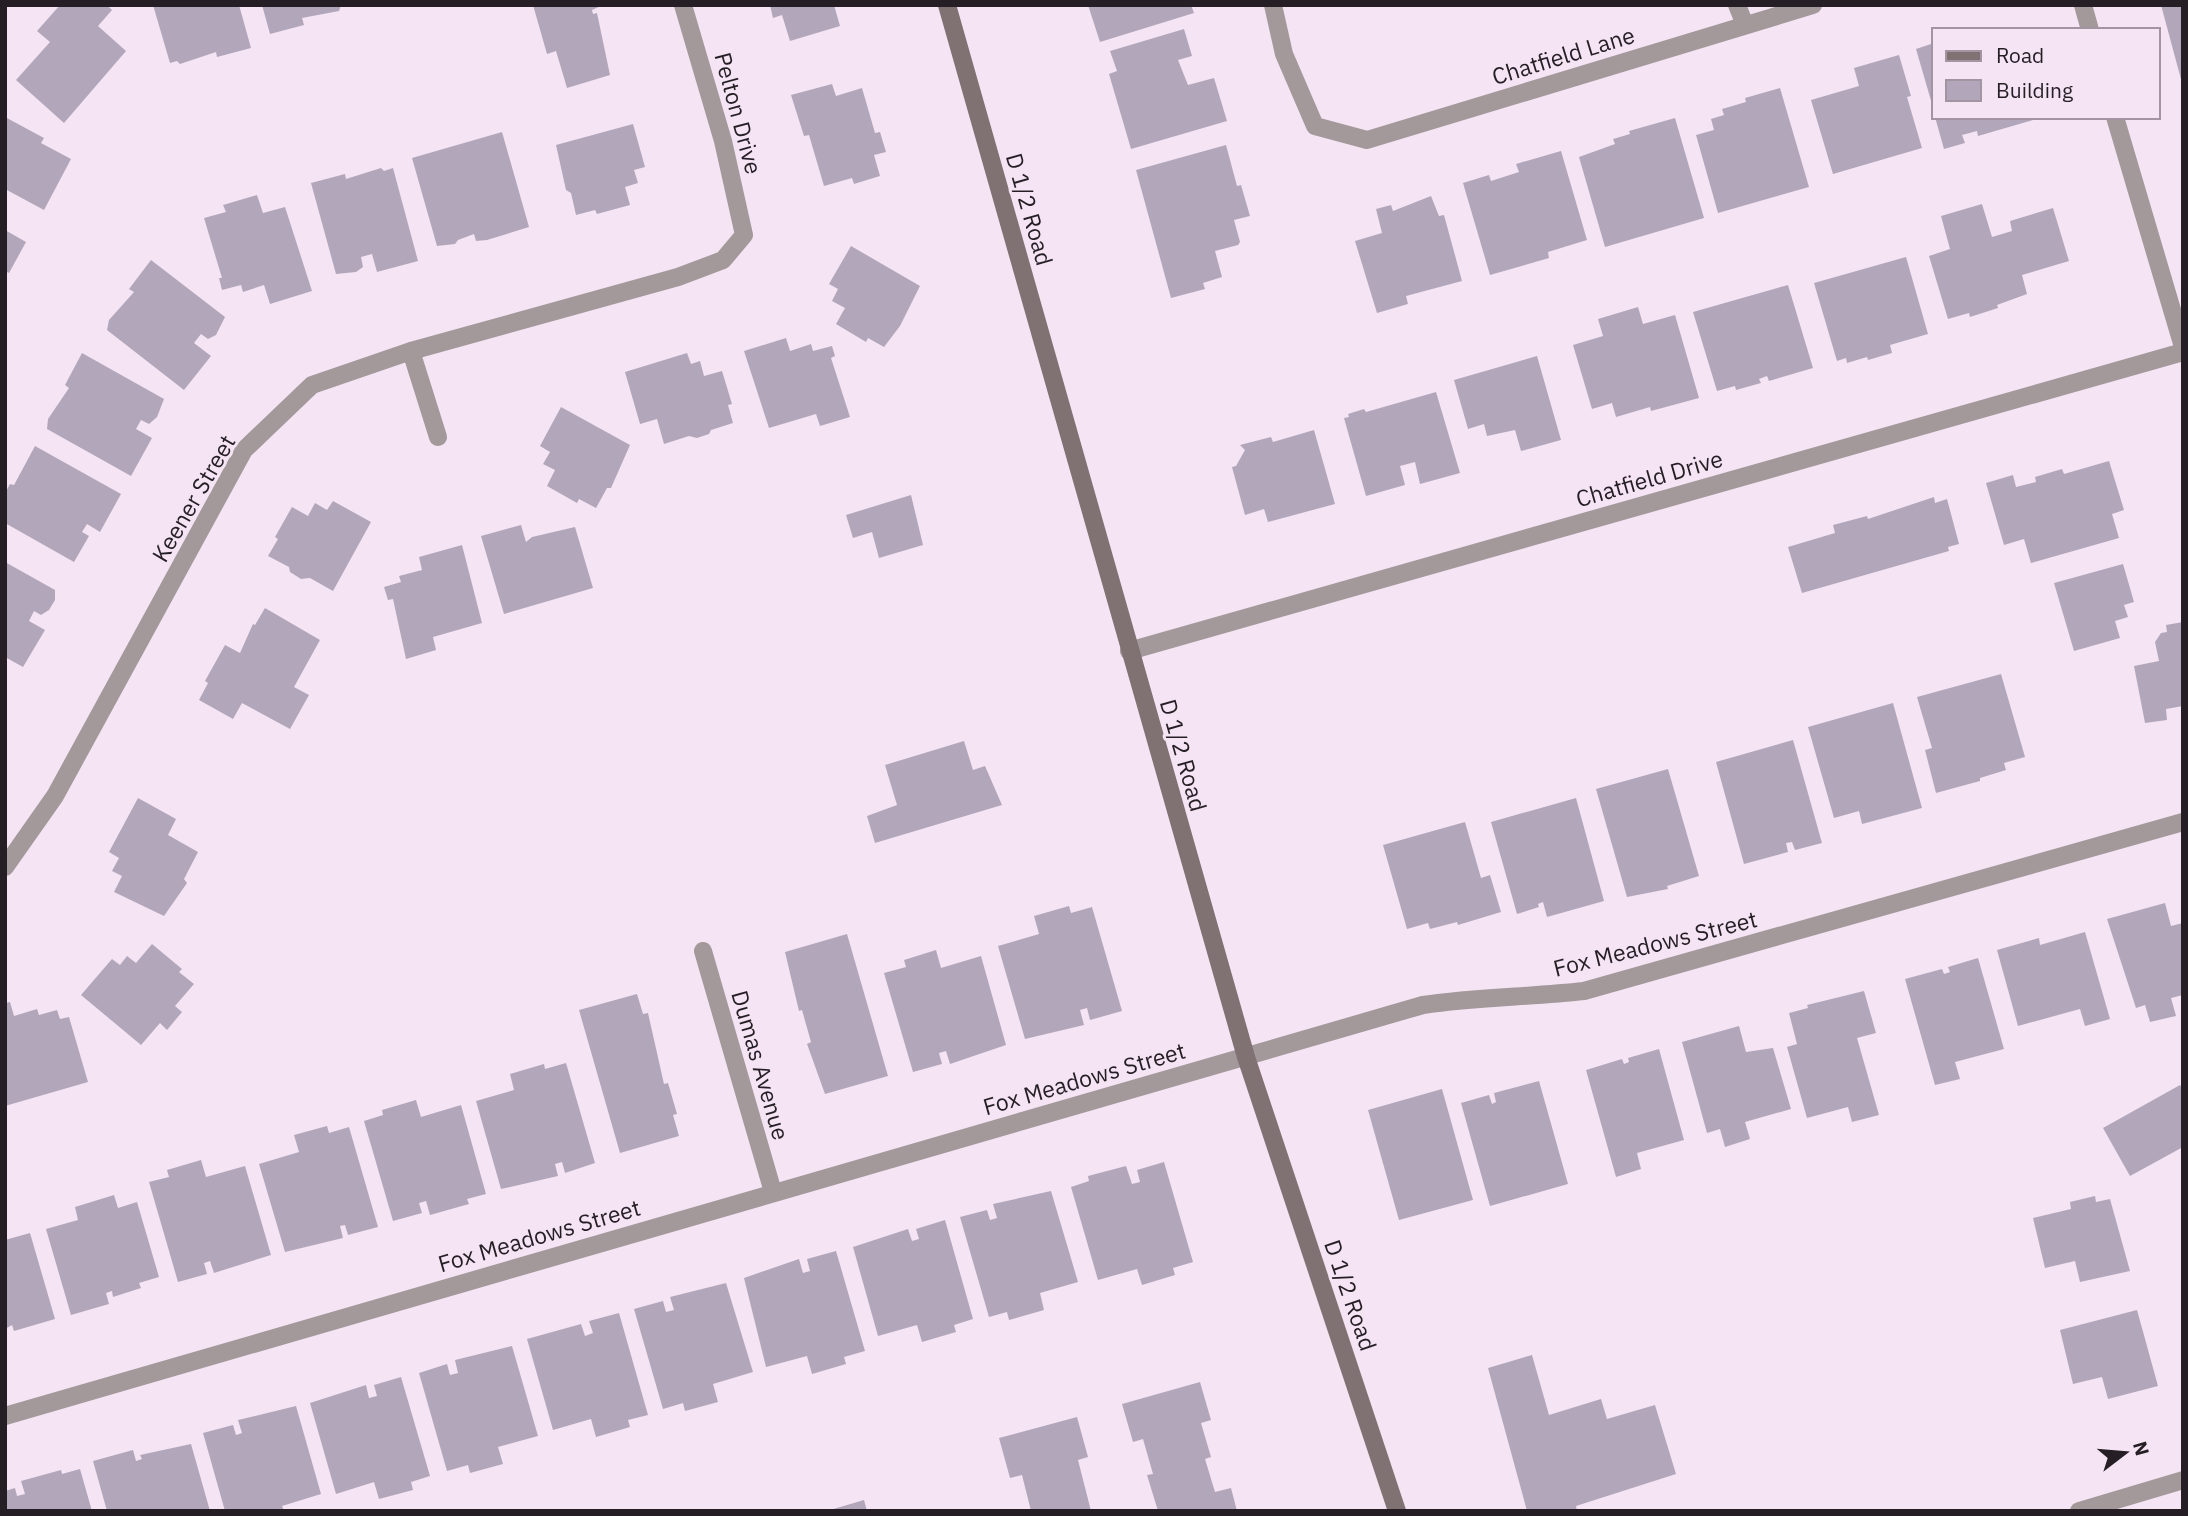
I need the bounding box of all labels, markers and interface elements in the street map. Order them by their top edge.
street label: Chatfield Lane [1488,19,1638,91]
legend [1932,28,2160,119]
text: Road [1996,41,2044,69]
street label: Pelton Drive [708,49,770,177]
text: Building [1996,76,2073,104]
street label: D 1/2 Road [1000,149,1060,269]
street label: Keener Street [145,429,241,567]
street label: Chatfield Drive [1572,443,1726,513]
street label: D 1/2 Road [1154,695,1214,815]
street label: Fox Meadows Street [1550,903,1760,983]
street label: Dumas Avenue [725,987,797,1143]
street label: Fox Meadows Street [979,1035,1189,1121]
street label: Fox Meadows Street [434,1192,644,1278]
street label: D 1/2 Road [1318,1235,1384,1355]
north arrow [2090,1418,2160,1488]
text: N [2128,1438,2155,1458]

